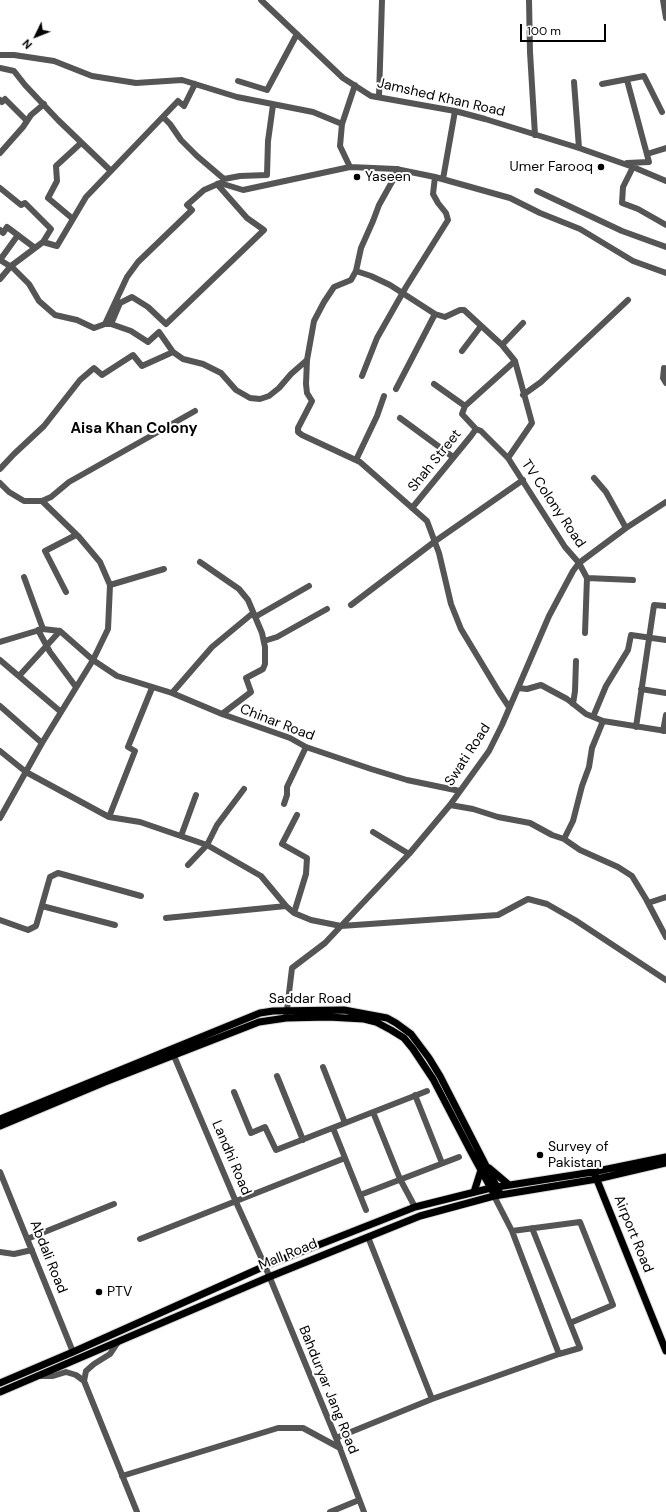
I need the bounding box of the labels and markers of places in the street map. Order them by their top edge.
place label: Umer Farooq [510,159,593,175]
marker: Umer Farooq [596,162,606,172]
place label: Yaseen [365,169,411,185]
marker: Yaseen [352,172,362,182]
place label: Survey of Pakistan [548,1139,609,1172]
marker: Survey of Pakistan [535,1150,545,1160]
place label: PTV [107,1284,132,1300]
marker: PTV [94,1287,104,1297]

